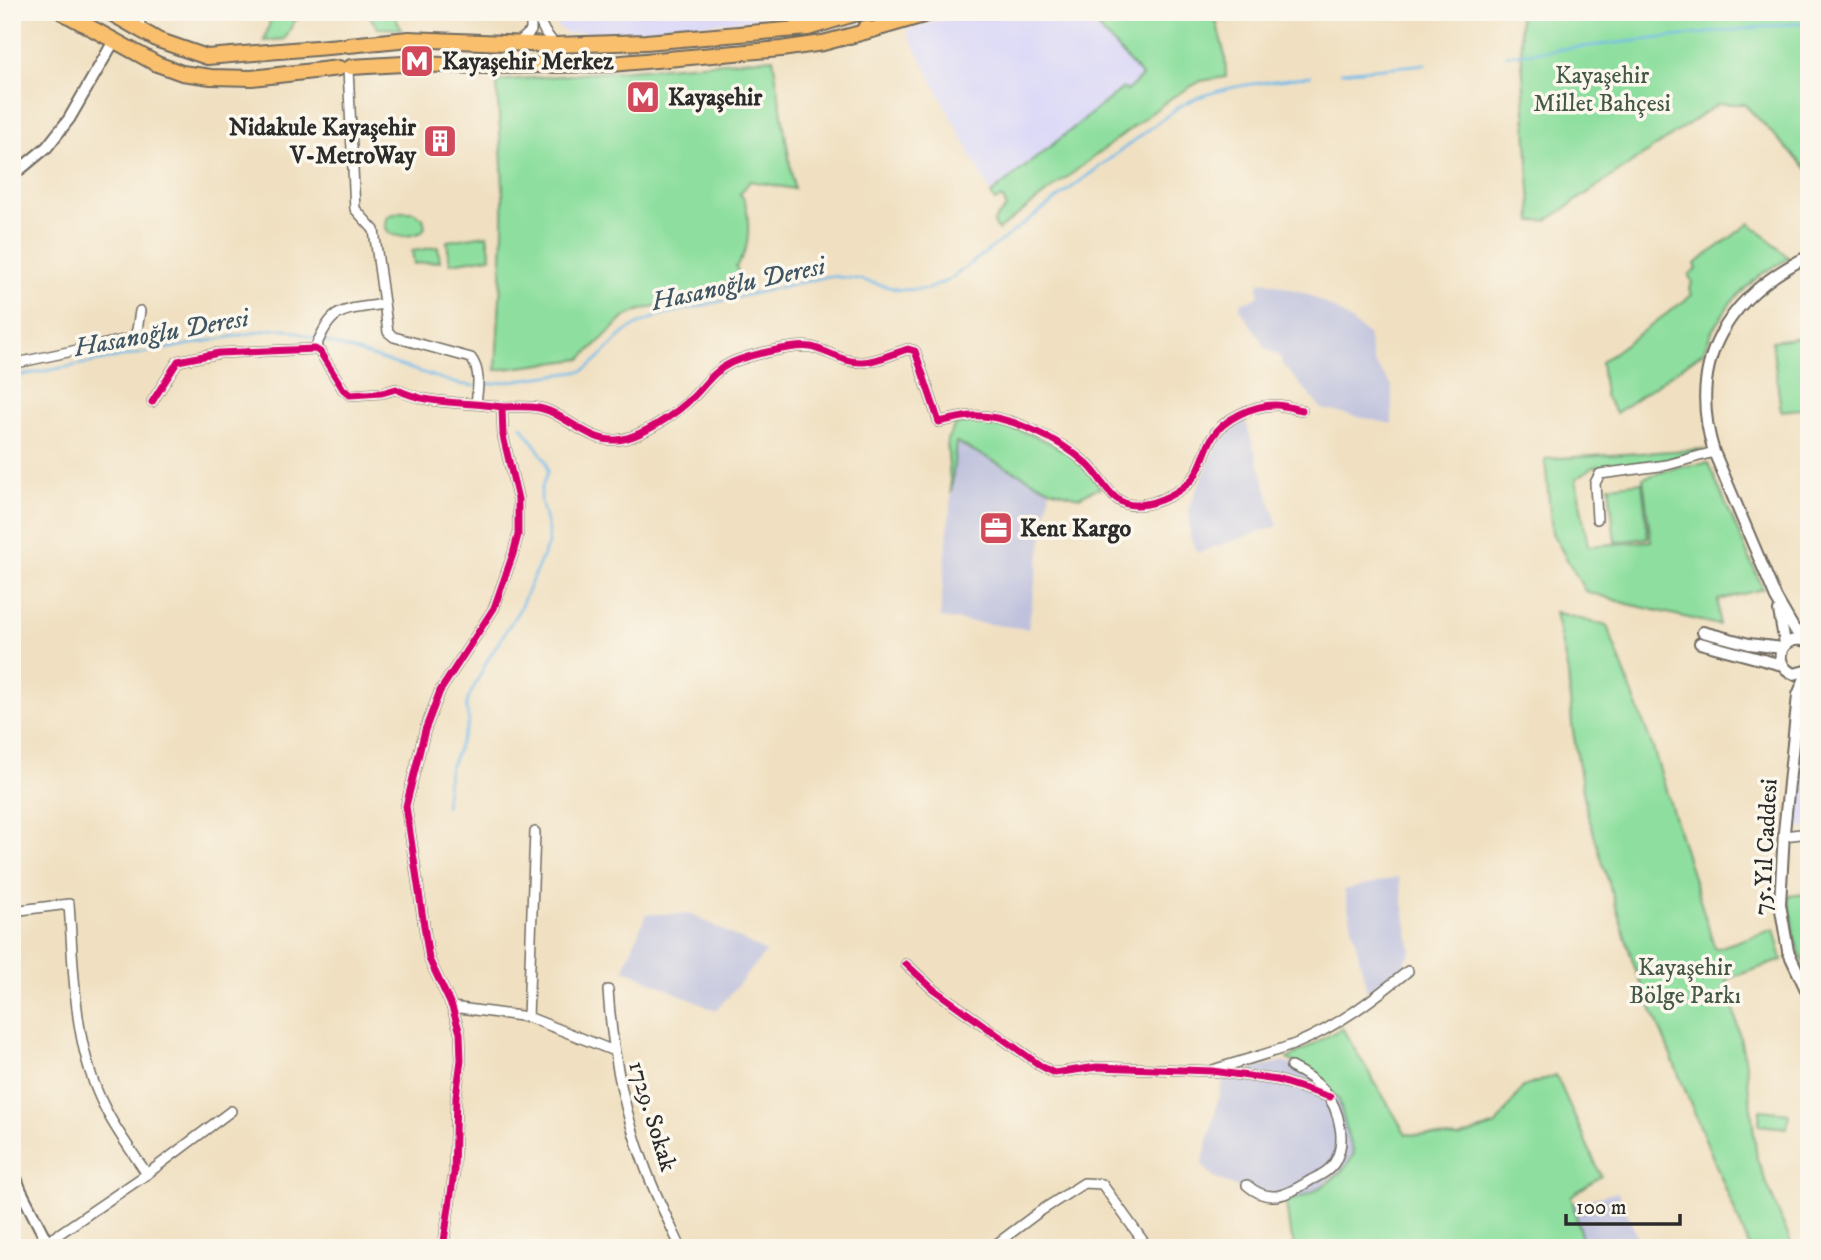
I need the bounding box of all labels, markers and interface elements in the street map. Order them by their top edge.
metro station icon: Kayaşehir Merkez [398,42,436,80]
place label: Kayaşehir Merkez [442,47,614,77]
park label: Kayaşehir Millet Bahçesi [1533,61,1671,119]
metro station icon: Kayaşehir [624,78,662,116]
place label: Kayaşehir [668,83,763,113]
place label: Nidakule Kayaşehir V-MetroWay [229,113,417,171]
building icon: Nidakule Kayaşehir V-MetroWay [421,122,459,160]
water label: Hasanoğlu Deresi [647,249,830,319]
water label: Hasanoğlu Deresi [70,301,253,365]
office icon: Kent Kargo [977,509,1015,547]
place label: Kent Kargo [1020,514,1131,544]
street label: 75.Yıl Caddesi [1747,778,1785,916]
park label: Kayaşehir Bölge Parkı [1629,953,1741,1011]
street label: 1729. Sokak [621,1057,683,1175]
scale bar [1566,1183,1679,1227]
text: 100 m [1576,1195,1627,1221]

